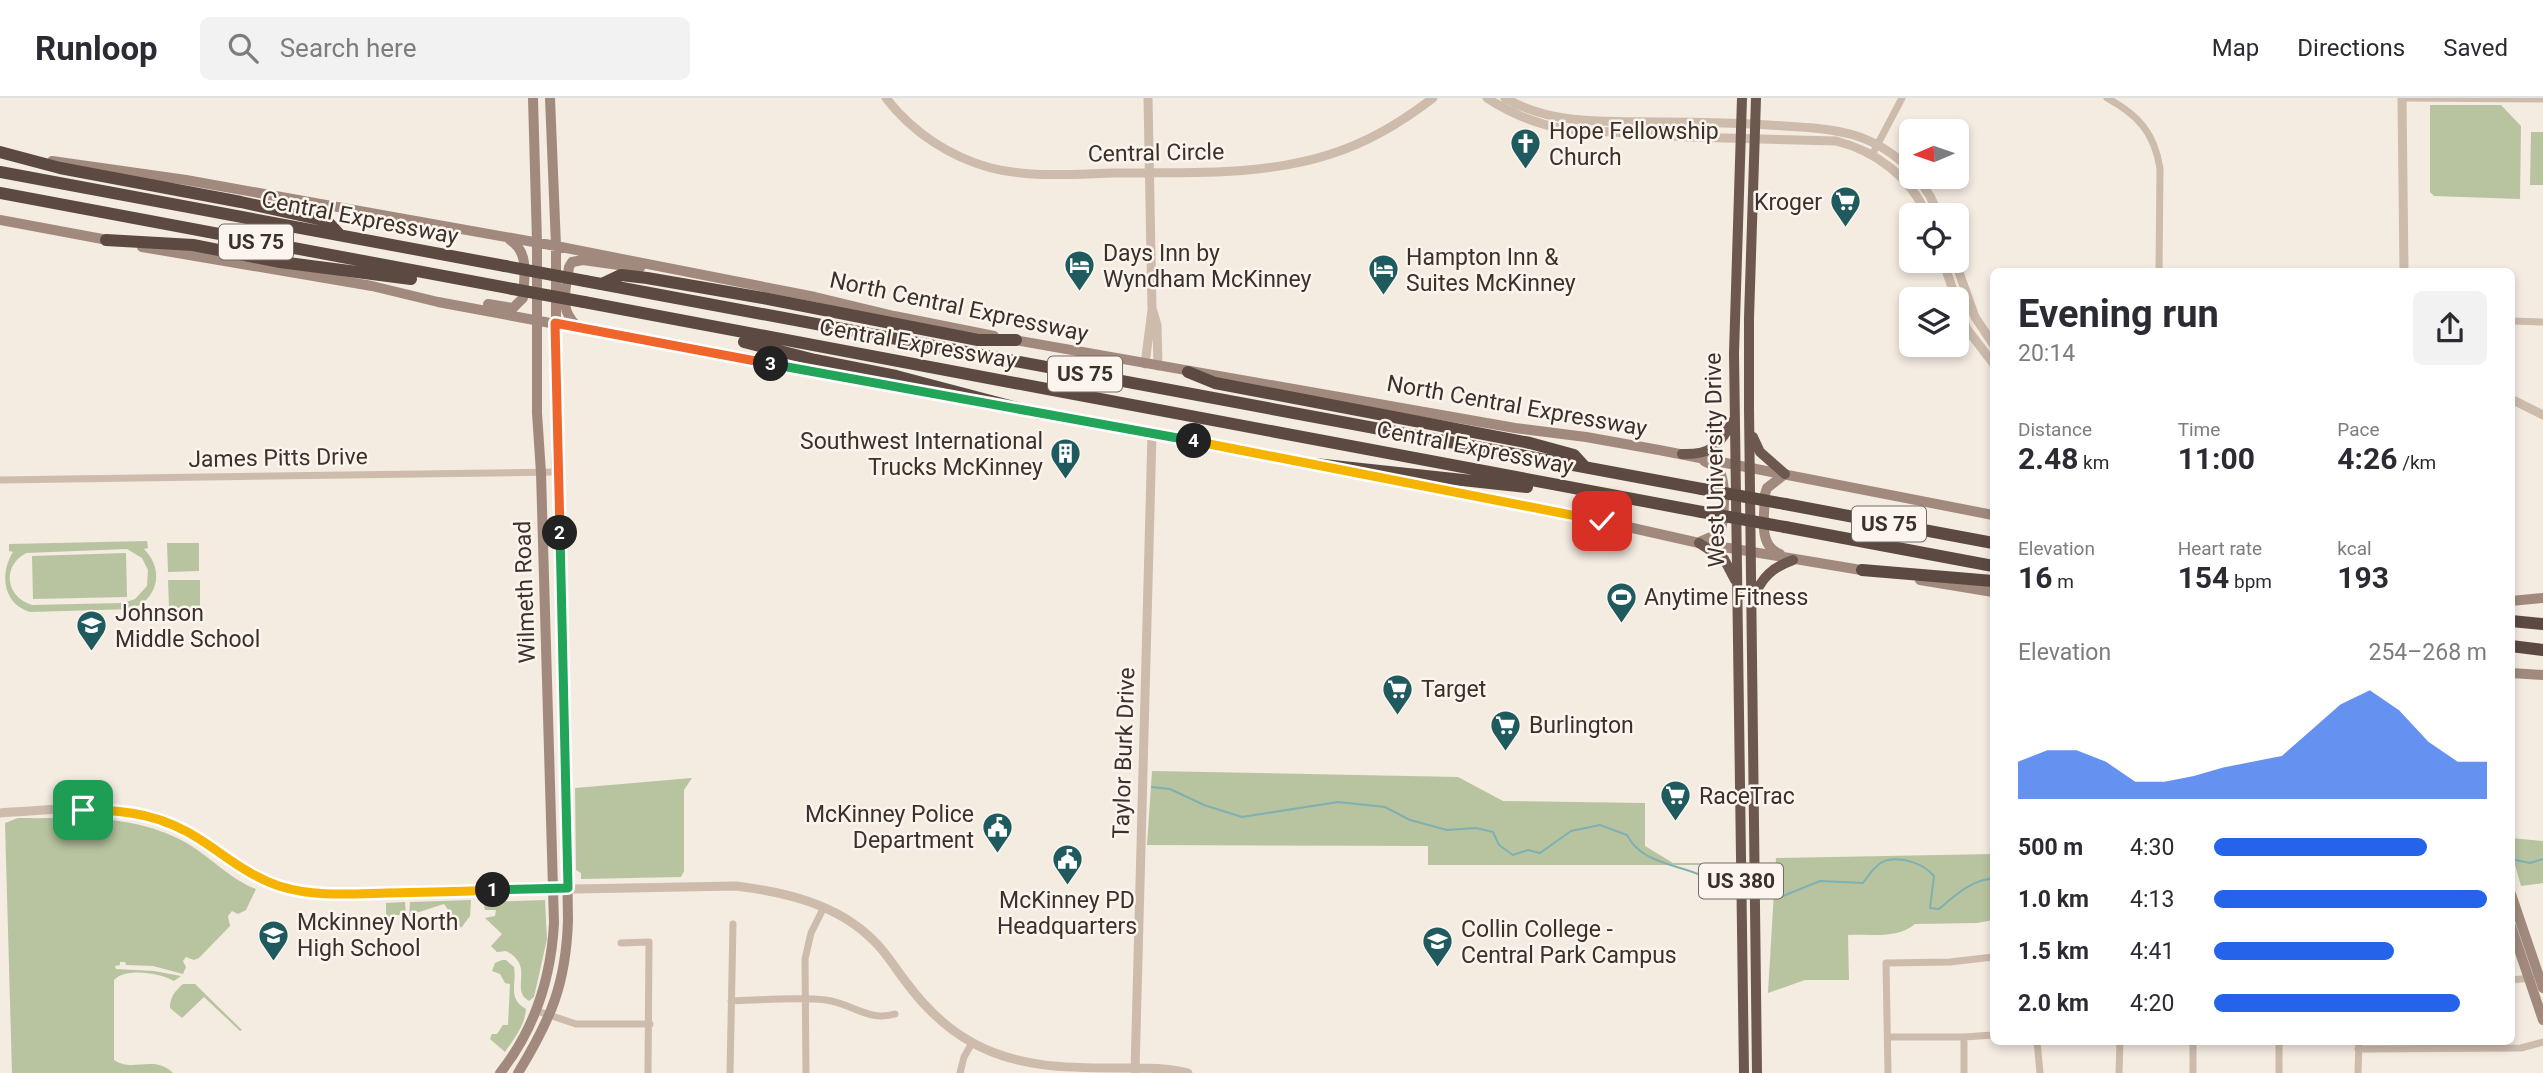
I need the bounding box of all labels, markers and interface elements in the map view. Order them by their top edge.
search box [200,17,690,80]
text: Runloop [35,29,158,68]
icon: search [224,29,262,67]
text: Search here [280,33,416,63]
text: Map [2212,34,2259,62]
text: Directions [2297,34,2405,62]
text: Saved [2443,34,2508,62]
place label: Hope Fellowship Church [1549,118,1719,171]
north arrow [1899,119,1969,189]
map controls [1899,119,1969,357]
church icon: Hope Fellowship Church [1509,127,1543,171]
street label: Central Circle [1088,138,1224,168]
supermarket icon: Kroger [1828,185,1862,229]
street label: Central Expressway [259,186,461,250]
place label: Kroger [1754,189,1822,216]
button: locate [1899,203,1969,273]
road number: US 75 [219,225,293,260]
place label: Days Inn by Wyndham McKinney [1103,240,1312,293]
place label: Hampton Inn & Suites McKinney [1406,244,1576,297]
hotel icon: Days Inn by Wyndham McKinney [1063,249,1097,293]
hotel icon: Hampton Inn & Suites McKinney [1366,253,1400,297]
street label: North Central Expressway [827,266,1091,348]
button: layers [1899,287,1969,357]
button: share [2413,291,2487,365]
text: Evening run [2018,292,2219,336]
street label: Central Expressway [817,313,1019,375]
text: 20:14 [2018,340,2075,367]
pin: 3 [754,346,788,382]
text: 3 [765,352,776,375]
street label: West University Drive [1700,352,1730,568]
road number: US 75 [1048,356,1122,392]
street label: North Central Expressway [1385,370,1649,442]
street label: Central Expressway [1374,416,1576,480]
text: Distance [2018,418,2092,441]
text: Time [2178,418,2220,441]
text: Pace [2337,418,2380,441]
pin: 4 [1176,424,1212,458]
place label: Southwest International Trucks McKinney [800,428,1043,481]
text: 4 [1188,429,1199,452]
building icon: Southwest International Trucks McKinney [1049,437,1083,481]
text: 2.48 [2018,441,2078,476]
text: 11:00 [2178,441,2255,476]
text: 4:26 [2337,441,2397,476]
street label: James Pitts Drive [188,443,368,473]
text: km [2078,451,2109,474]
text: /km [2397,451,2436,474]
pin [1572,491,1632,551]
icon: check [1583,502,1621,540]
road number: US 75 [1852,506,1926,542]
pin: 2 [542,516,578,550]
street label: Wilmeth Road [509,520,541,664]
text: 2 [554,521,565,544]
text: Elevation [2018,537,2095,560]
text: Heart rate [2178,537,2262,560]
text: kcal [2337,537,2372,560]
text: 16 [2018,560,2052,595]
text: 154 [2178,560,2229,595]
text: 193 [2337,560,2389,595]
text: m [2052,570,2074,593]
text: bpm [2229,570,2272,593]
sports icon: Anytime Fitness [1604,580,1638,624]
place label: Anytime Fitness [1644,584,1808,611]
place label: Johnson Middle School [115,600,260,653]
school or university icon: Johnson Middle School [75,609,109,653]
text: Elevation [2018,639,2111,666]
text: 254–268 m [2368,639,2487,666]
street label: Taylor Burk Drive [1108,667,1140,839]
supermarket icon: Target [1381,672,1415,716]
place label: Target [1421,676,1486,703]
supermarket icon: Burlington [1489,708,1523,752]
place label: Burlington [1529,712,1634,739]
supermarket icon: RaceTrac [1659,779,1693,823]
pin [53,780,113,840]
place label: RaceTrac [1699,783,1795,810]
icon: arrive [64,791,102,829]
place label: McKinney Police Department [805,801,974,854]
public building icon: McKinney Police Department [980,810,1014,854]
text: 500 m [2018,834,2083,861]
text: 4:30 [2130,834,2174,861]
public building icon: McKinney PD Headquarters [1050,842,1084,886]
road number: US 380 [1699,864,1783,898]
pin: 1 [476,872,510,908]
text: 1 [487,878,498,901]
text: 1.0 km [2018,886,2089,913]
text: 4:13 [2130,886,2174,913]
place label: McKinney PD Headquarters [997,887,1137,940]
place label: Mckinney North High School [297,909,458,962]
place label: Collin College - Central Park Campus [1461,916,1677,969]
school or university icon: Mckinney North High School [257,918,291,962]
school or university icon: Collin College - Central Park Campus [1421,925,1455,969]
text: 1.5 km [2018,938,2089,965]
text: 4:41 [2130,938,2174,965]
text: 2.0 km [2018,990,2089,1017]
text: 4:20 [2130,990,2174,1017]

